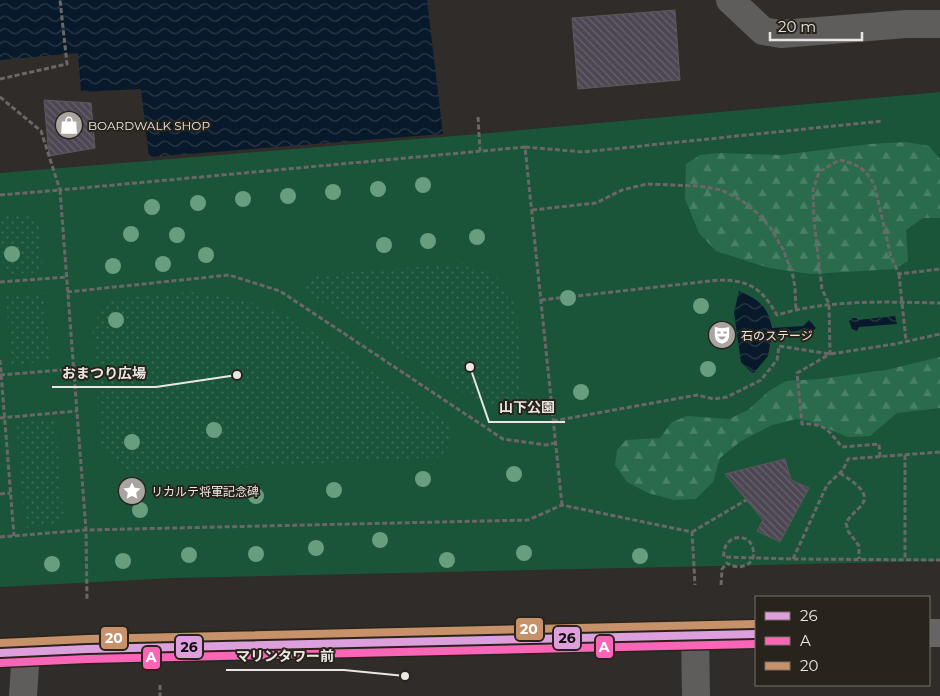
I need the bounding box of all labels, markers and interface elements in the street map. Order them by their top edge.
scale bar [770,10,862,42]
text: 20 m [778,17,816,36]
shop icon: BOARDWALK SHOP [54,110,84,140]
place label: BOARDWALK SHOP [88,118,210,133]
theatre icon: 石のステージ [707,320,737,350]
place label: 石のステージ [741,328,813,343]
callout: おまつり広場 [52,358,156,387]
text: おまつり広場 [62,364,146,382]
callout: 山下公園 [489,393,565,422]
text: 山下公園 [499,398,555,416]
place icon: リカルテ将軍記念碑 [117,476,147,506]
place label: リカルテ将軍記念碑 [151,484,259,499]
legend [755,596,930,686]
text: 26 [800,606,818,625]
line badge: 20 [515,617,544,641]
text: 20 [520,620,538,638]
line badge: 20 [100,626,128,650]
line badge: 26 [553,626,581,650]
text: 20 [105,629,123,647]
text: 26 [558,629,576,647]
text: A [800,631,811,650]
line badge: 26 [175,635,203,659]
line badge: A [595,635,614,659]
text: 26 [180,638,198,656]
text: A [598,638,610,656]
callout: マリンタワー前 [226,641,344,670]
line badge: A [142,646,161,670]
text: マリンタワー前 [236,647,334,665]
text: A [145,648,157,666]
text: 20 [800,656,818,675]

